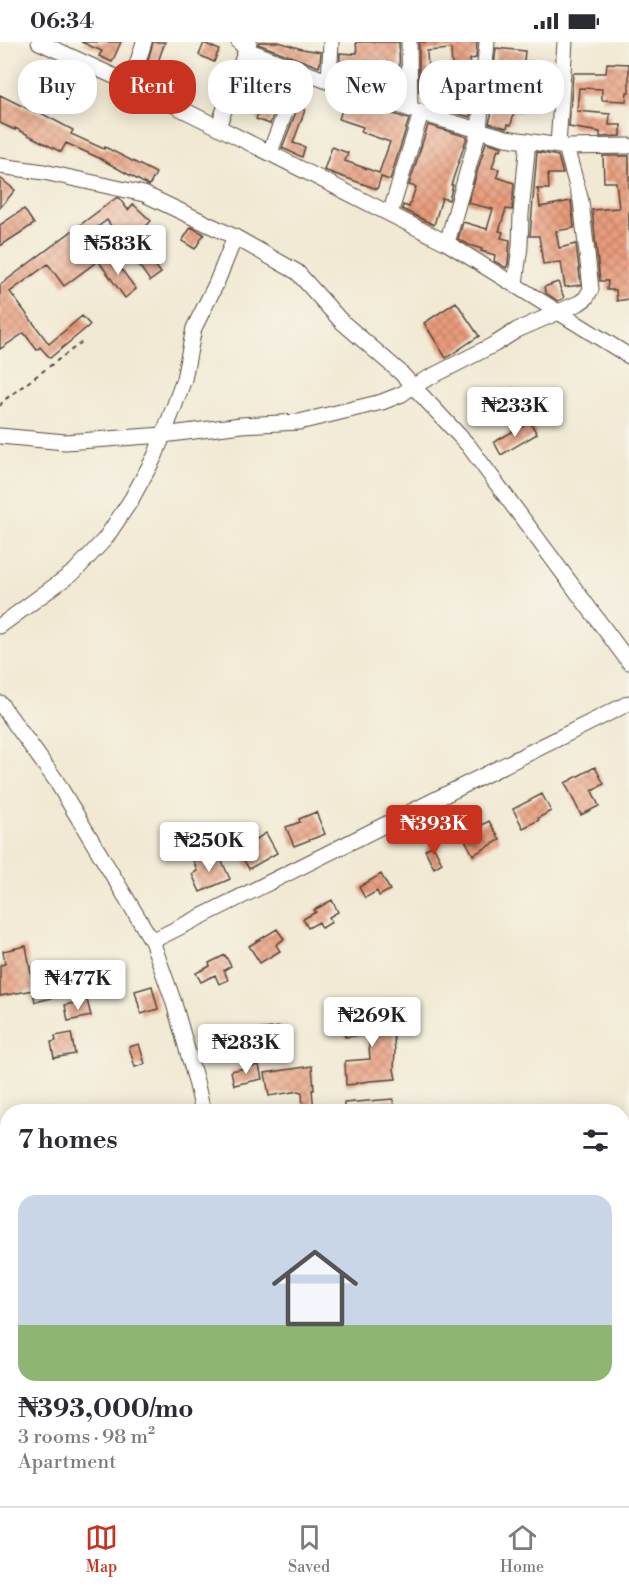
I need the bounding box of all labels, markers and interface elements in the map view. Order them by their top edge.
text: 06:34 [30,8,94,35]
chip: Buy [18,60,97,114]
chip: Rent [109,60,196,114]
chip: Filters [208,60,313,114]
chip: New [325,60,407,114]
chip: Apartment [419,60,564,114]
pin: ₦583K [76,225,160,276]
text: ₦583K [84,232,152,257]
pin: ₦233K [473,387,557,438]
text: ₦233K [481,394,549,419]
pin: ₦393K [392,805,476,856]
text: ₦393K [400,812,468,837]
pin: ₦250K [167,822,251,873]
text: ₦250K [174,829,244,854]
pin: ₦477K [36,960,120,1011]
text: ₦477K [45,967,111,992]
pin: ₦269K [330,997,414,1048]
text: ₦269K [338,1004,406,1029]
pin: ₦283K [204,1024,288,1075]
text: ₦283K [212,1031,280,1056]
text: 7 homes [18,1124,118,1156]
icon: filters [579,1124,612,1157]
icon: home [261,1234,369,1342]
text: ₦393,000/mo [18,1393,194,1425]
text: 3 rooms · 98 m² [18,1425,155,1450]
text: Apartment [18,1450,116,1475]
tab: Map [85,1521,118,1577]
tab: Saved [288,1521,330,1577]
tab: Home [500,1521,544,1577]

